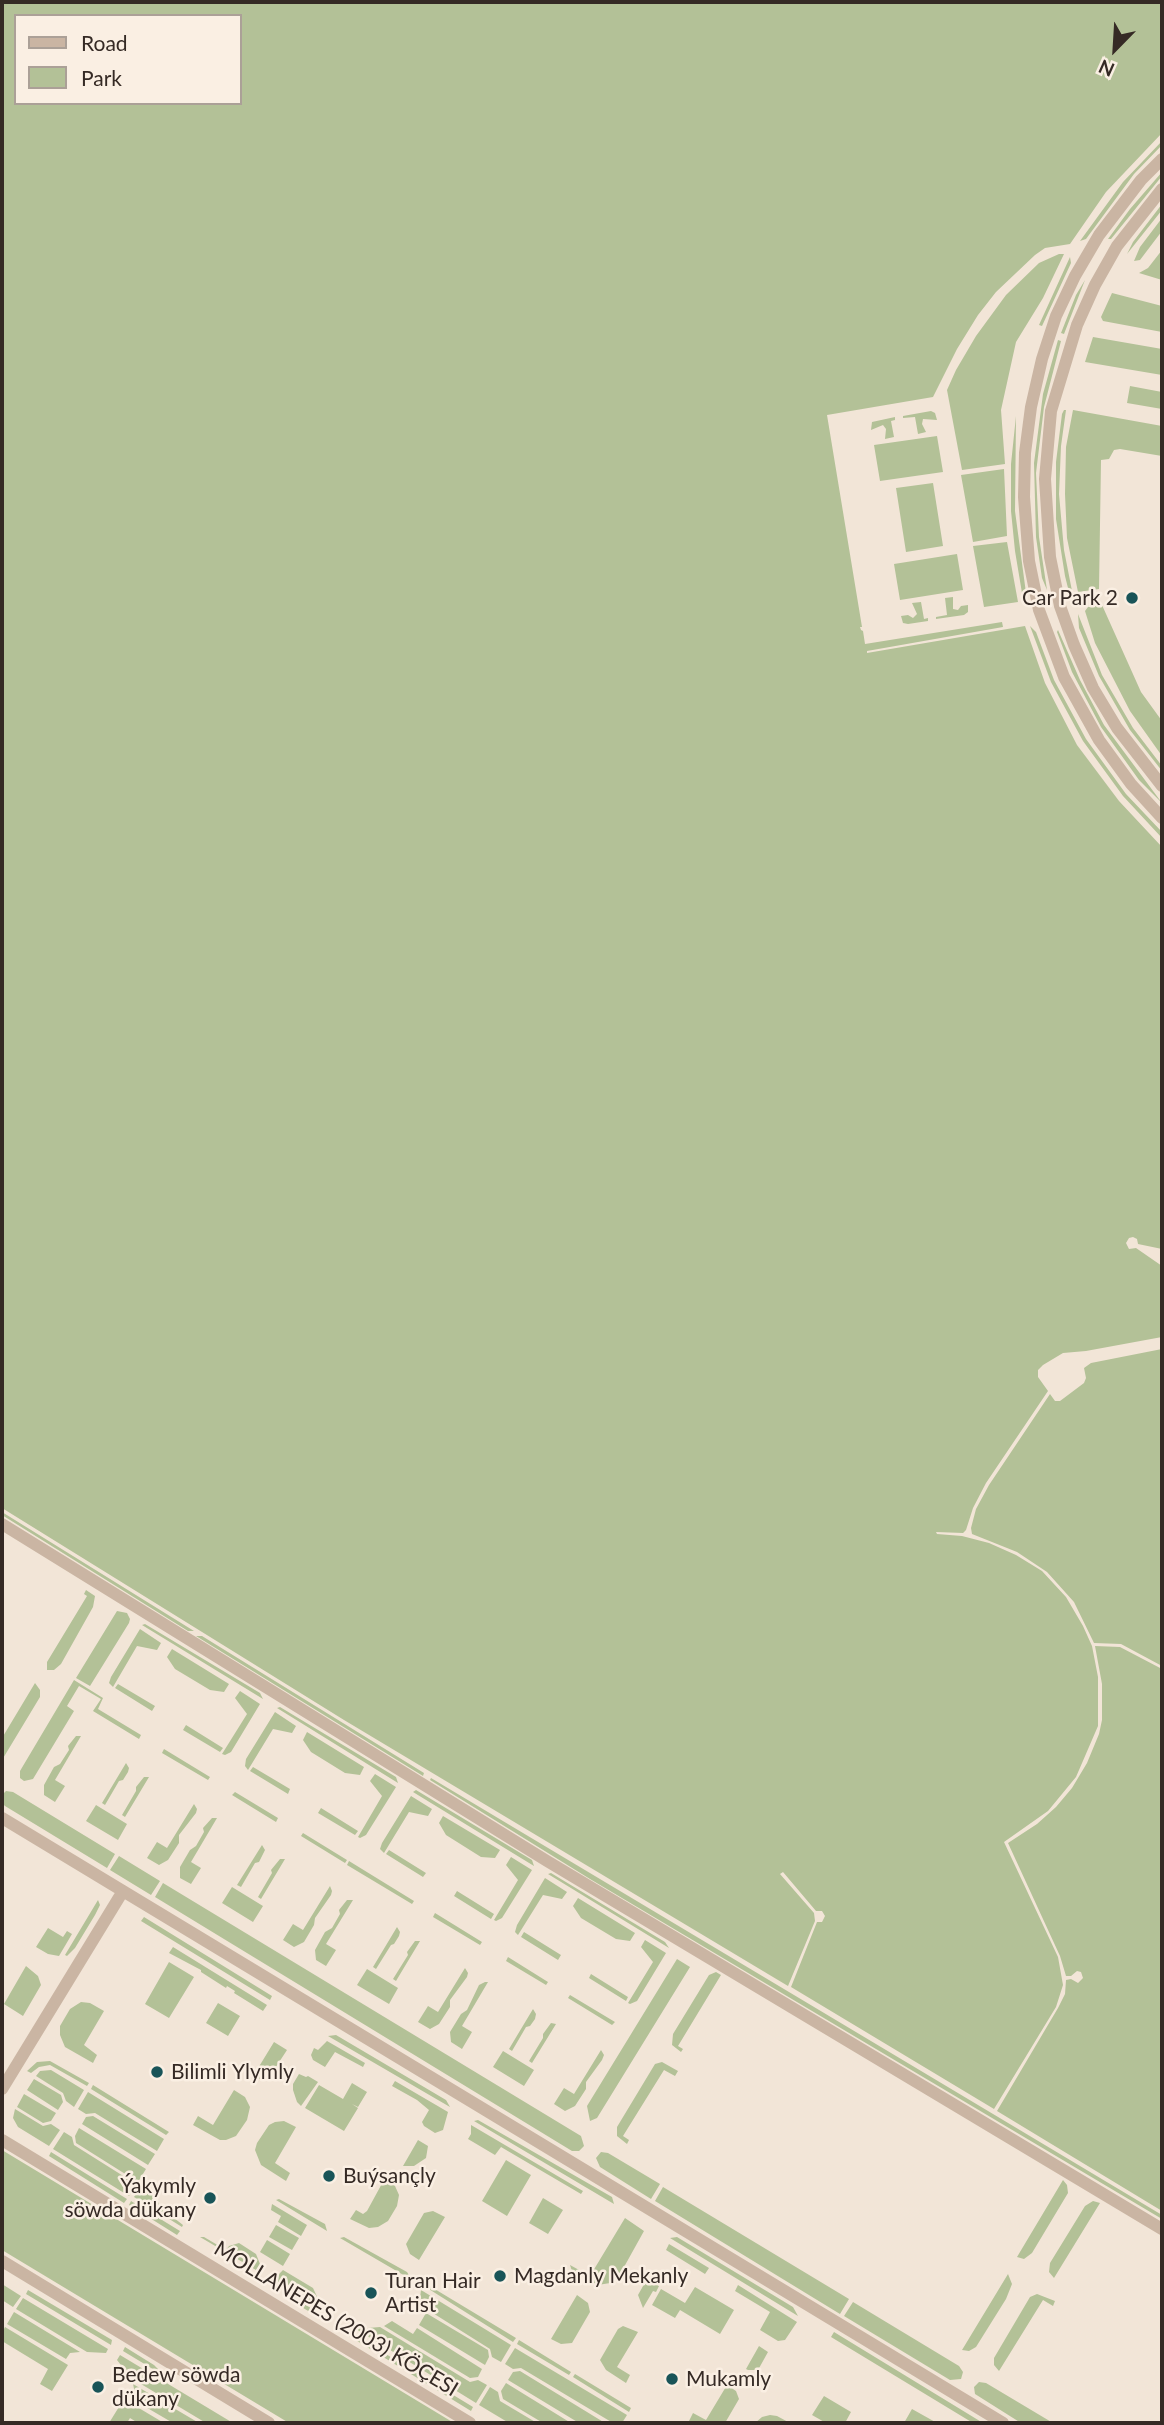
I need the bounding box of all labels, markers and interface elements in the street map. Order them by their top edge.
legend [14,14,242,105]
north arrow [1080,14,1150,84]
text: Road [81,30,128,55]
text: N [1095,55,1118,82]
text: Park [81,65,122,90]
place label: Car Park 2 [1022,585,1118,611]
marker: Car Park 2 [1124,590,1140,606]
place label: Bilimli Ylymly [171,2059,294,2085]
marker: Bilimli Ylymly [149,2064,165,2080]
place label: Buýsançly [343,2163,436,2189]
marker: Buýsançly [321,2168,337,2184]
place label: Ýakymly söwda dükany [64,2173,196,2223]
marker: Ýakymly söwda dükany [202,2190,218,2206]
street label: MOLLANEPES (2003) KÖÇESI [209,2236,463,2402]
place label: Magdanly Mekanly [514,2263,688,2289]
place label: Turan Hair Artist [385,2268,481,2318]
marker: Magdanly Mekanly [492,2268,508,2284]
marker: Turan Hair Artist [363,2285,379,2301]
place label: Bedew söwda dükany [112,2362,240,2412]
place label: Mukamly [686,2366,771,2392]
marker: Mukamly [664,2371,680,2387]
marker: Bedew söwda dükany [90,2379,106,2395]

